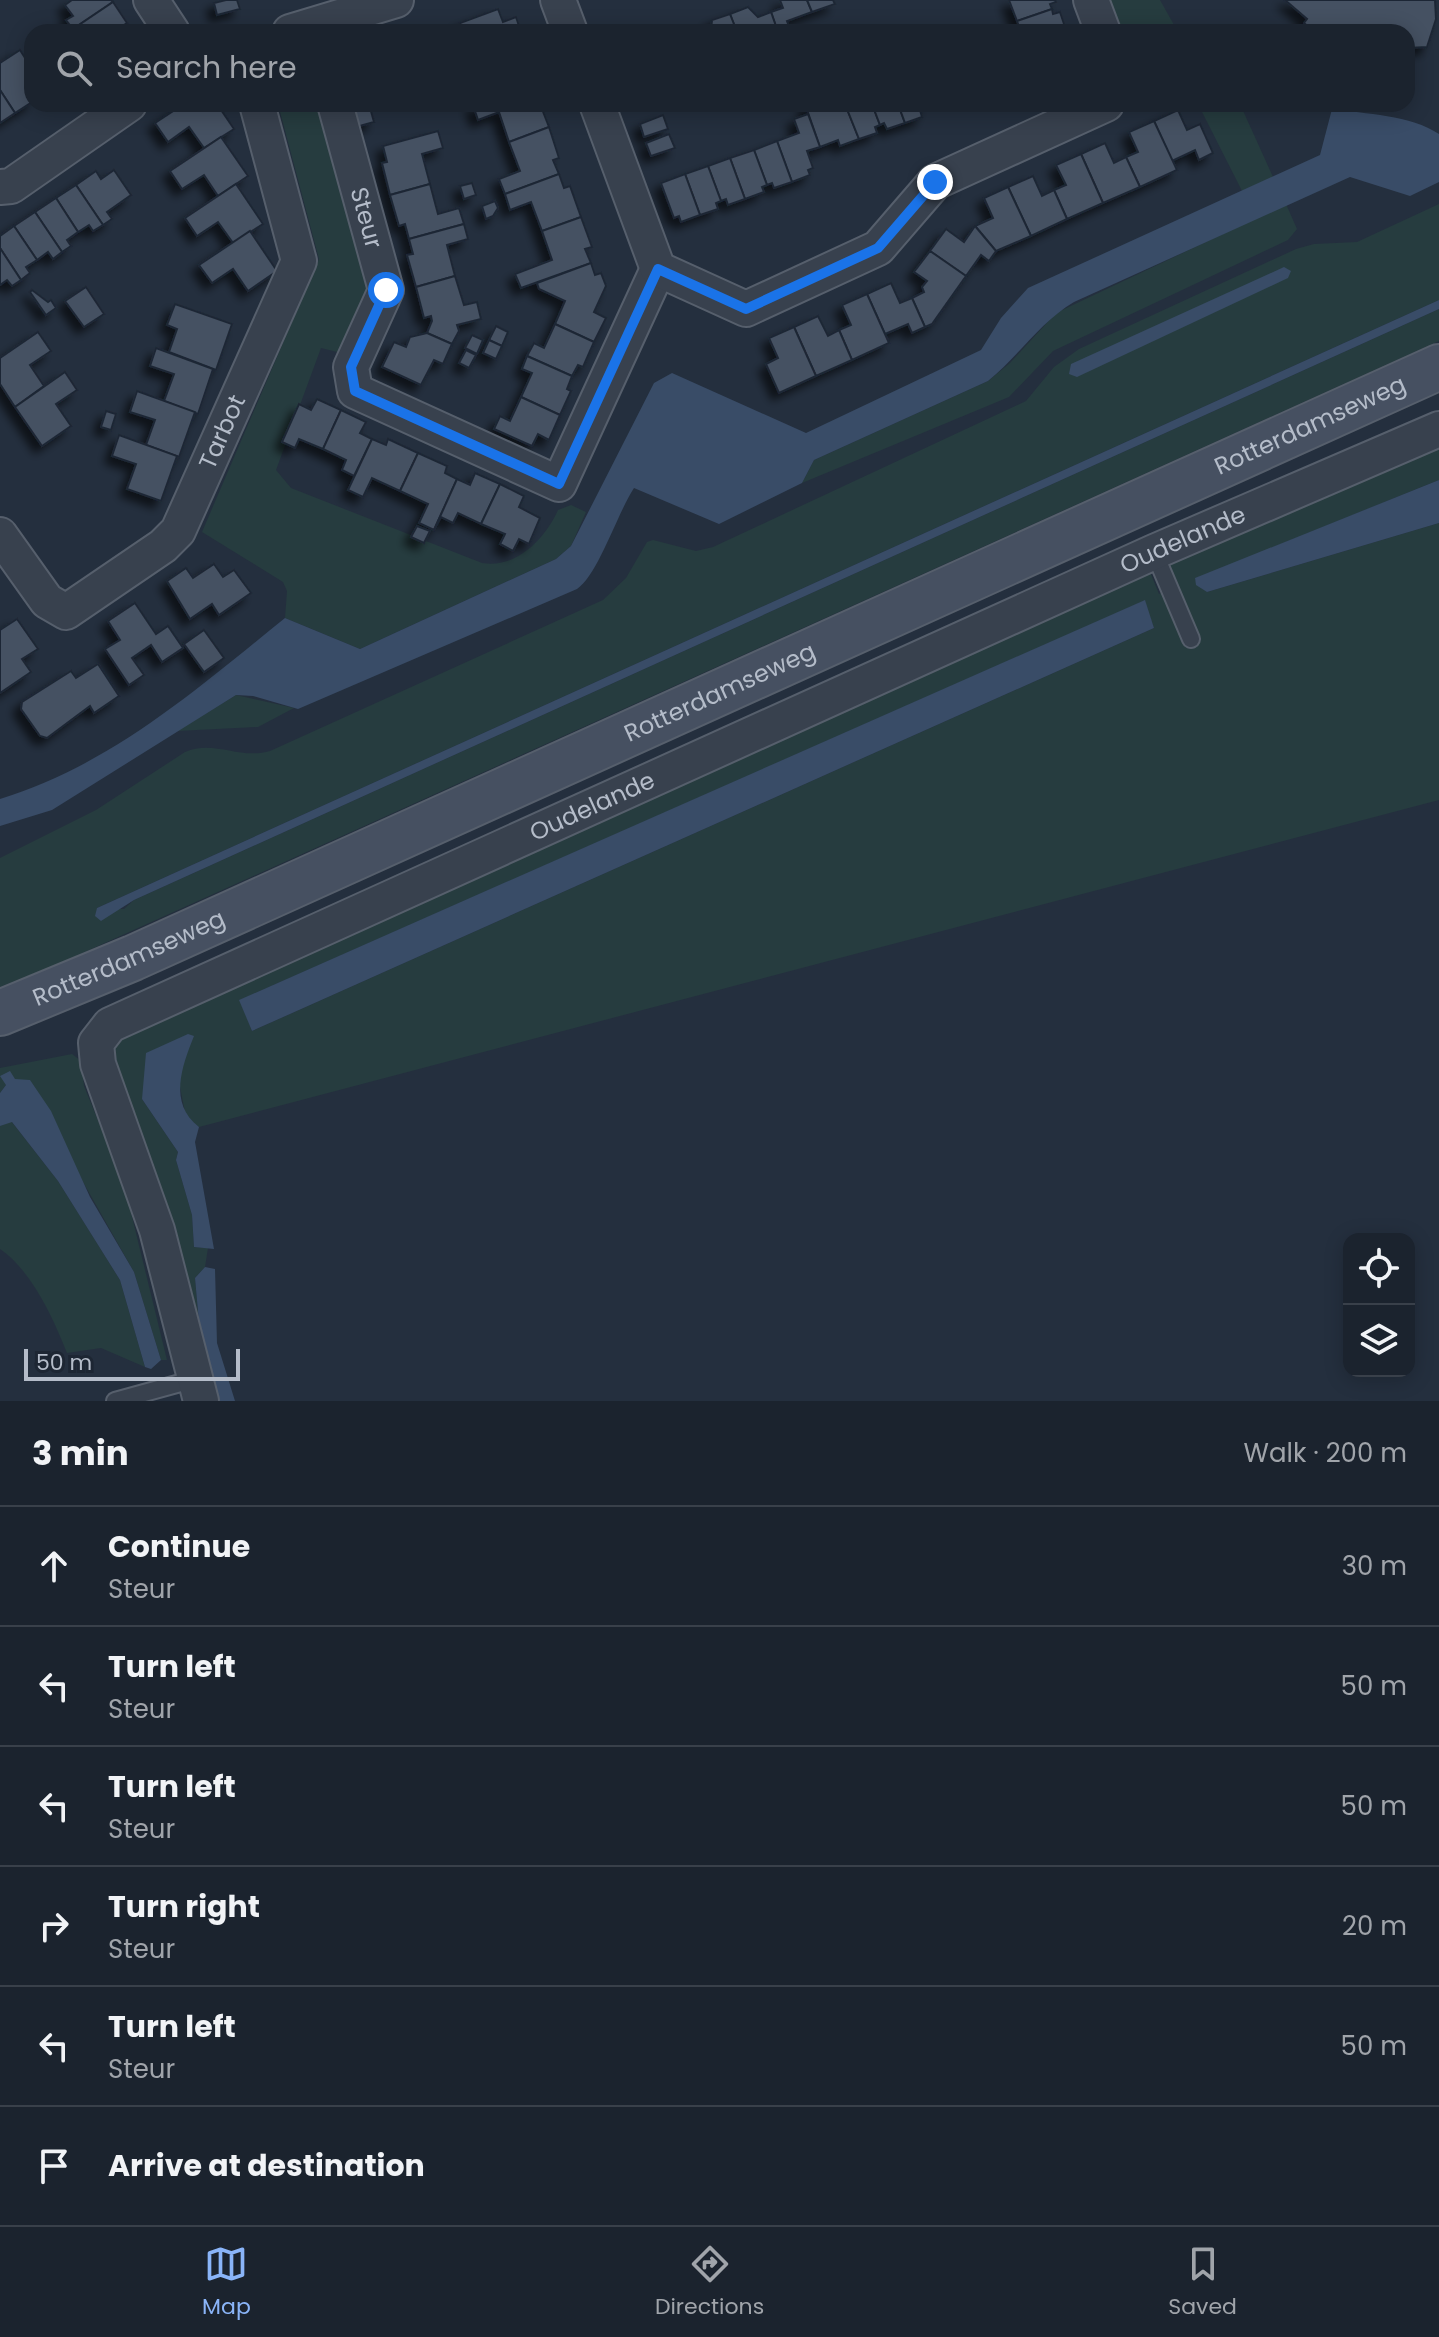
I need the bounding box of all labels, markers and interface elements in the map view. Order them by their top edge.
search box [24,24,1415,112]
icon: search [52,46,96,90]
text: Search here [116,46,297,89]
route end [917,164,953,200]
street label: Steur [343,183,391,252]
route start [368,272,404,308]
street label: Rotterdamseweg [1209,367,1411,483]
street label: Tarbot [191,389,253,474]
street label: Oudelande [1114,497,1251,581]
street label: Rotterdamseweg [619,634,821,750]
street label: Oudelande [524,763,660,849]
street label: Rotterdamseweg [27,902,230,1014]
map controls [1343,1233,1415,1377]
button: locate [1343,1233,1415,1305]
button: layers [1343,1305,1415,1377]
scale bar [24,1345,240,1381]
text: 50 m [36,1347,92,1378]
text: 3 min [32,1429,129,1477]
text: Walk · 200 m [1244,1435,1407,1471]
text: Continue [108,1525,250,1568]
icon: ahead [32,1544,76,1588]
text: 30 m [1342,1548,1407,1584]
text: Steur [108,1571,175,1607]
text: Turn left [108,1645,236,1688]
icon: left [32,1664,76,1708]
text: 50 m [1341,1668,1407,1704]
text: Steur [108,1691,175,1727]
text: Turn left [108,1765,236,1808]
icon: left [32,1784,76,1828]
text: 50 m [1341,1788,1407,1824]
text: Steur [108,1811,175,1847]
text: Turn right [108,1885,260,1928]
icon: right [32,1904,76,1948]
text: 20 m [1342,1908,1407,1944]
text: Steur [108,1931,175,1967]
text: Turn left [108,2005,236,2048]
icon: left [32,2024,76,2068]
text: 50 m [1341,2028,1407,2064]
text: Steur [108,2051,175,2087]
icon: arrive [32,2144,76,2188]
text: Arrive at destination [108,2144,425,2187]
tab: Map [202,2242,251,2323]
tab: Directions [655,2242,764,2323]
tab: Saved [1168,2242,1237,2323]

